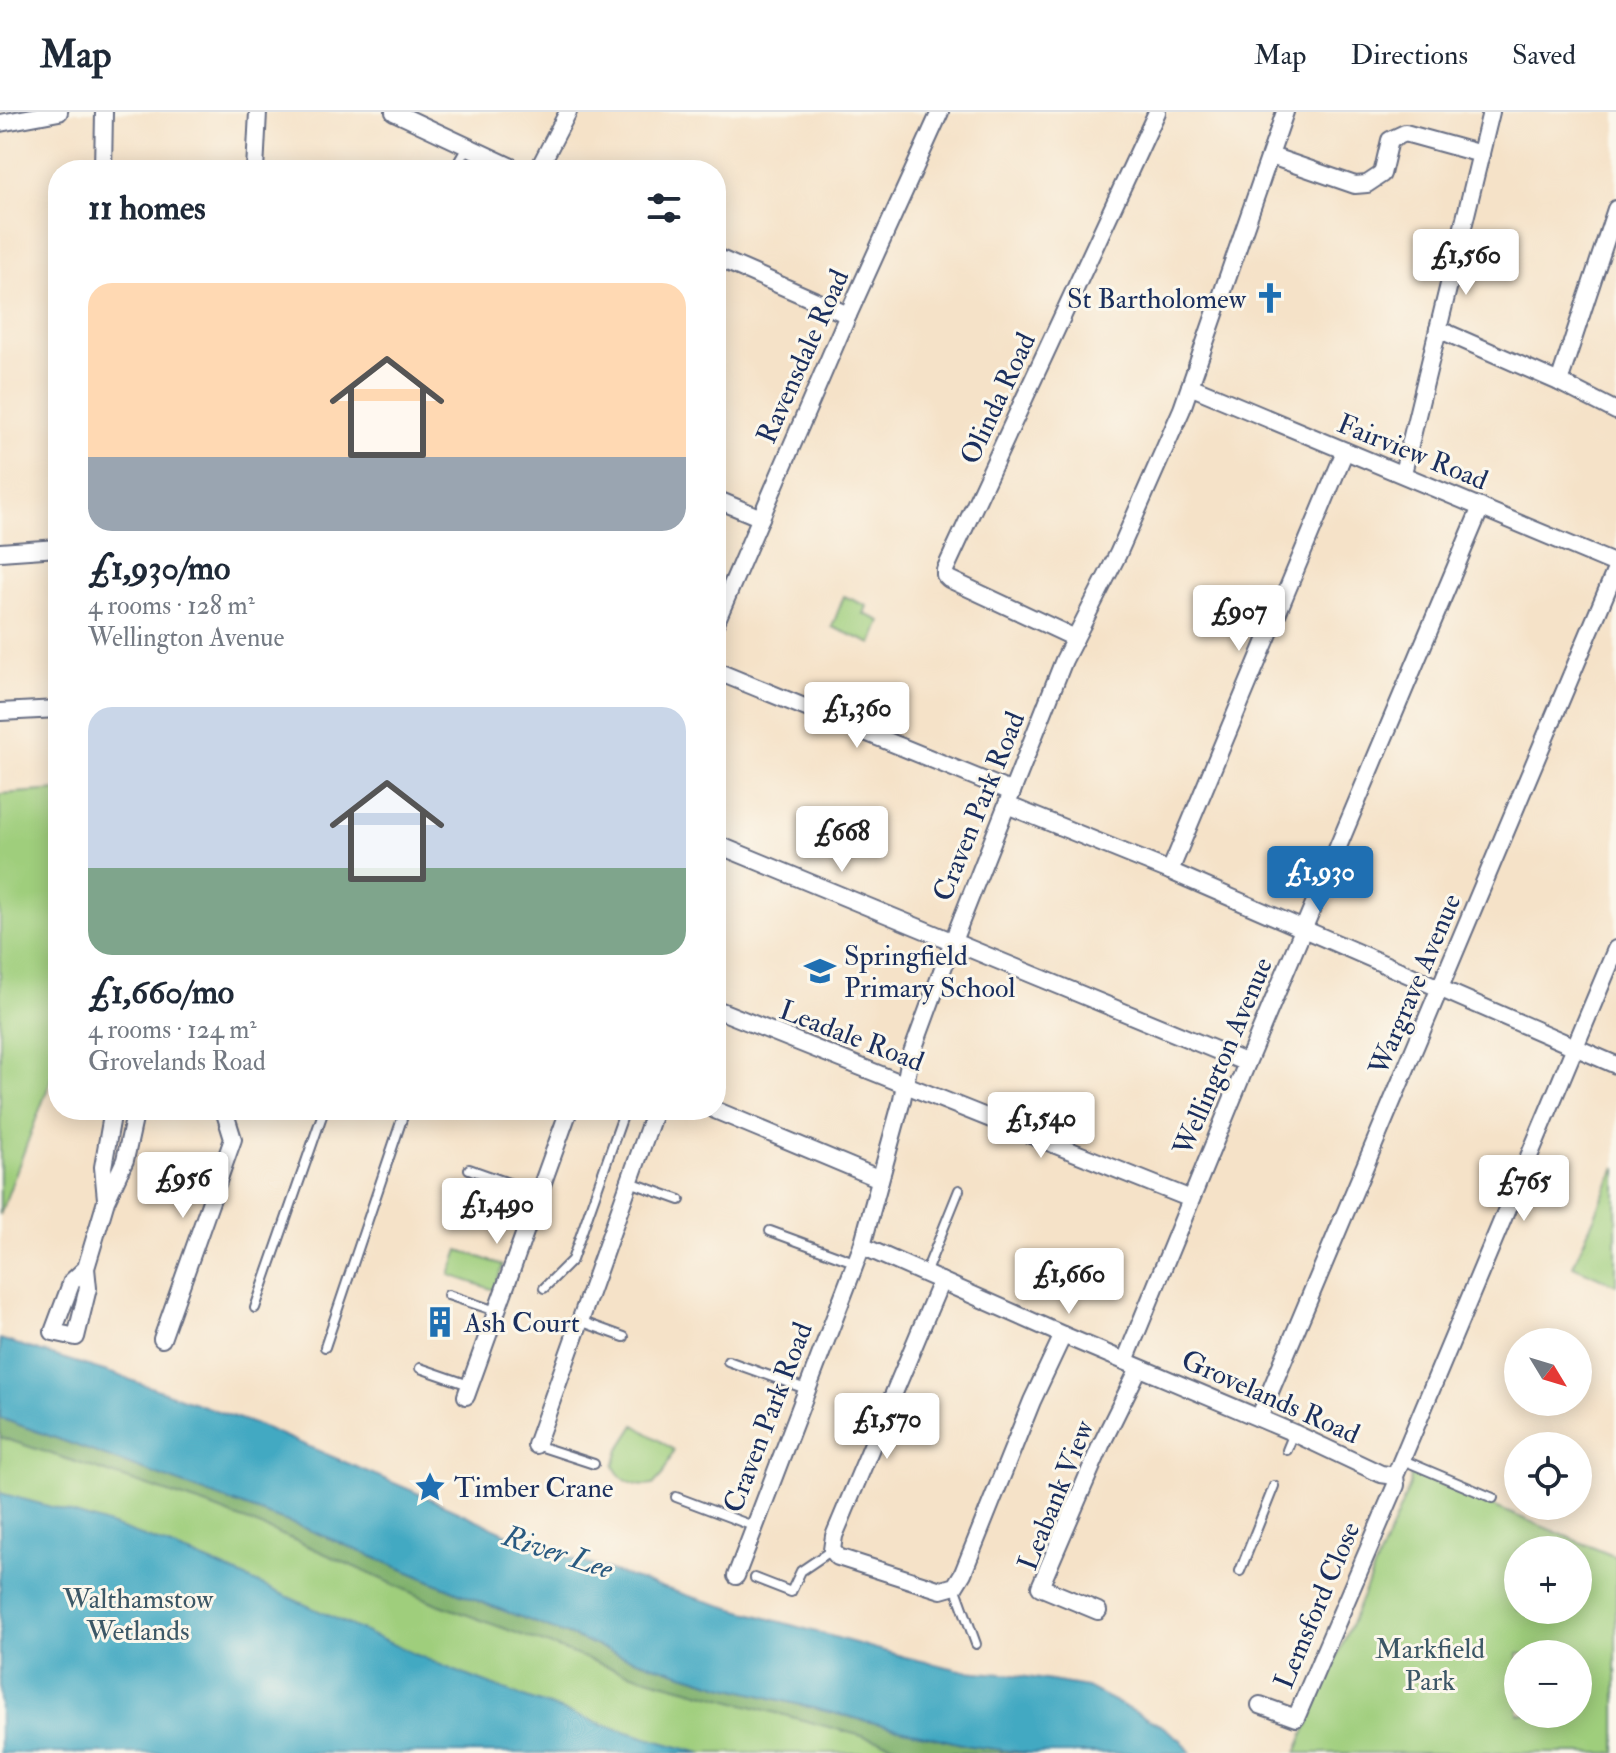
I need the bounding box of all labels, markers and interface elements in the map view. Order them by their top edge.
text: Map [40,31,111,79]
text: Map [1254,38,1307,73]
text: Directions [1351,38,1468,73]
text: Saved [1512,38,1576,73]
icon: filters [642,186,686,230]
text: 11 homes [88,187,206,230]
pin: £1,560 [1401,229,1531,297]
text: £1,560 [1431,239,1501,271]
street label: Ravensdale Road [749,264,858,449]
church icon: St Bartholomew [1253,281,1287,315]
place label: St Bartholomew [1067,282,1247,317]
street label: Olinda Road [953,327,1044,470]
icon: home [315,335,459,479]
street label: Fairview Road [1332,406,1493,499]
text: £1,930/mo [88,547,230,590]
pin: £907 [1192,585,1286,653]
text: 4 rooms · 128 m² [88,590,255,622]
text: £907 [1211,595,1267,627]
text: Wellington Avenue [88,622,284,654]
pin: £1,360 [792,682,922,750]
text: £1,360 [822,692,892,724]
street label: Craven Park Road [926,707,1033,906]
icon: home [315,759,459,903]
pin: £668 [795,806,889,874]
text: £668 [814,816,870,848]
pin: £1,930 [1255,846,1385,914]
text: £1,930 [1285,856,1355,888]
street label: Wargrave Avenue [1361,888,1469,1081]
place label: Springfield Primary School [844,939,1015,1006]
street label: Wellington Avenue [1166,952,1281,1162]
school or university icon: Springfield Primary School [803,954,837,988]
text: £1,660/mo [88,971,234,1014]
street label: Leadale Road [774,993,929,1080]
text: 4 rooms · 124 m² [88,1014,257,1046]
text: Grovelands Road [88,1046,266,1078]
pin: £1,540 [976,1092,1106,1160]
text: £1,540 [1006,1102,1076,1134]
pin: £956 [136,1152,230,1220]
pin: £765 [1477,1155,1571,1223]
text: £956 [155,1162,211,1194]
text: £765 [1497,1165,1551,1197]
pin: £1,490 [432,1178,562,1246]
text: £1,490 [460,1188,534,1220]
pin: £1,660 [1004,1248,1134,1316]
text: £1,660 [1033,1258,1105,1290]
building icon: Ash Court [423,1305,457,1339]
place label: Ash Court [463,1306,580,1341]
street label: Craven Park Road [716,1317,821,1518]
north arrow [1504,1328,1592,1416]
map controls [1504,1328,1592,1728]
street label: Grovelands Road [1176,1342,1365,1452]
pin: £1,570 [822,1393,952,1461]
text: £1,570 [852,1403,922,1435]
street label: Leabank View [1010,1415,1103,1576]
button: locate [1504,1432,1592,1520]
place icon: Timber Crane [413,1470,447,1504]
place label: Timber Crane [454,1471,614,1506]
water label: River Lee [497,1517,618,1588]
street label: Lemsford Close [1267,1517,1368,1694]
button: + [1504,1536,1592,1624]
park label: Walthamstow Wetlands [62,1582,214,1649]
park label: Markfield Park [1375,1632,1485,1699]
button: − [1504,1640,1592,1728]

